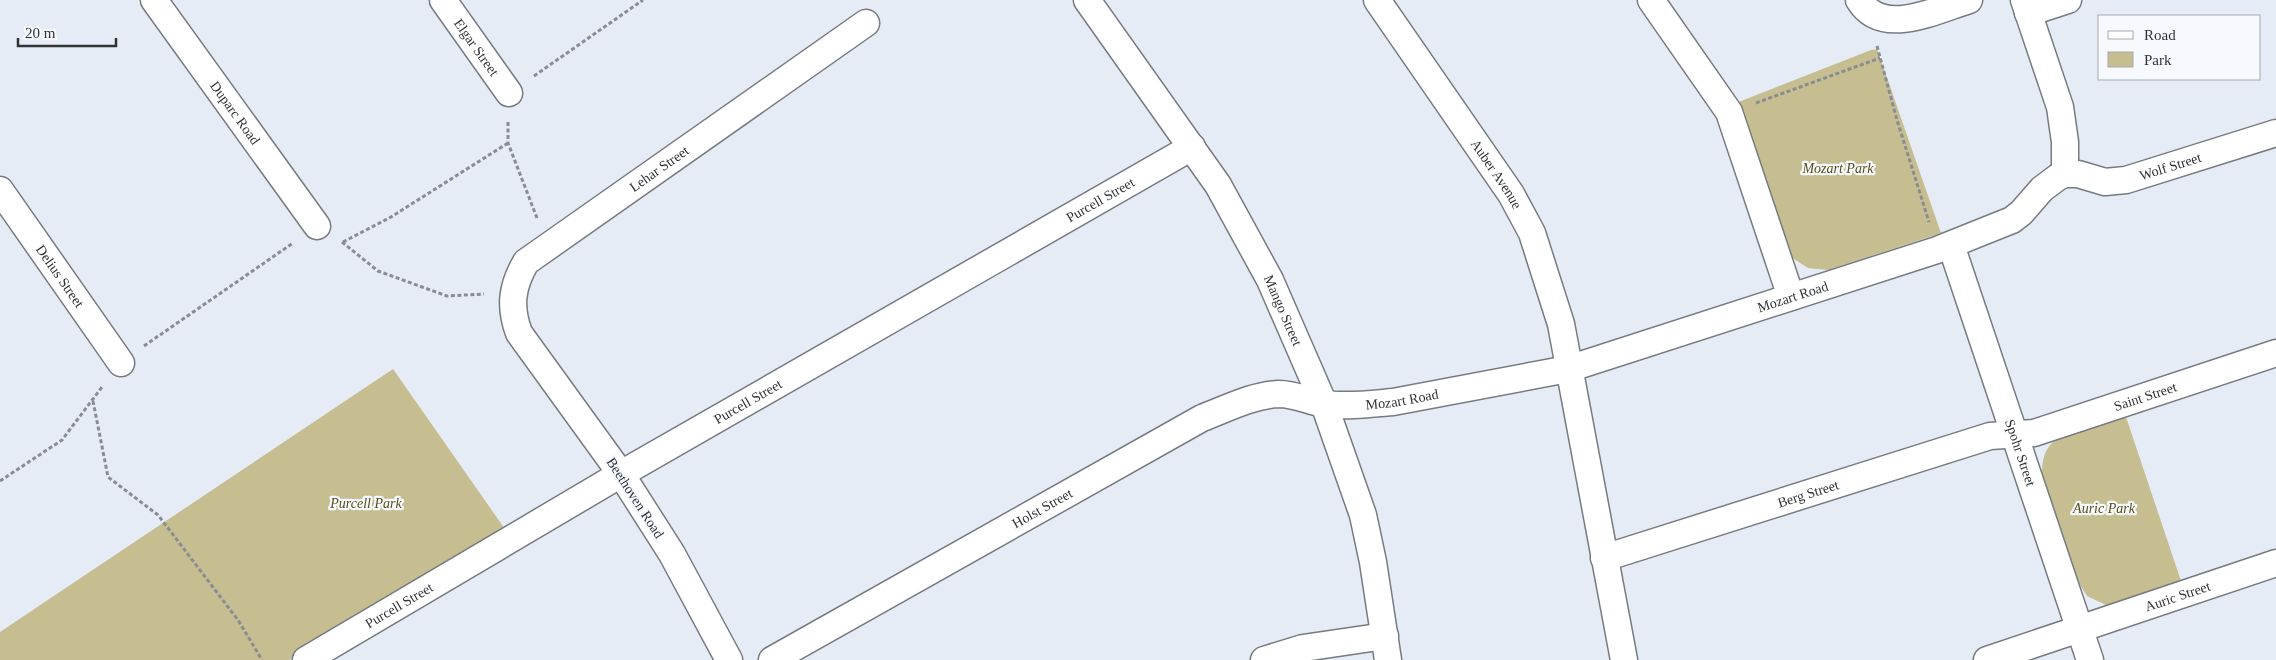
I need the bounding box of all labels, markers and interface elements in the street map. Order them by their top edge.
scale bar [18,15,115,47]
legend [2098,15,2261,80]
street label: Elgar Street [451,16,502,79]
text: 20 m [25,25,56,41]
text: Road [2144,27,2176,43]
text: Park [2144,52,2172,68]
street label: Duparc Road [207,78,263,147]
street label: Auber Avenue [1468,136,1525,211]
street label: Lehar Street [627,143,692,194]
street label: Wolf Street [2138,149,2203,183]
park label: Mozart Park [1801,161,1874,176]
street label: Purcell Street [1064,174,1137,225]
street label: Delius Street [33,242,87,310]
street label: Mango Street [1261,272,1305,348]
street label: Mozart Road [1755,278,1830,315]
street label: Purcell Street [711,376,785,427]
street label: Saint Street [2112,379,2178,414]
street label: Mozart Road [1365,386,1439,412]
street label: Spohr Street [2002,417,2039,488]
street label: Beethoven Road [603,455,667,541]
street label: Berg Street [1776,477,1841,510]
street label: Holst Street [1009,485,1075,531]
park label: Purcell Park [329,496,402,511]
park label: Auric Park [2072,501,2136,516]
street label: Auric Street [2143,578,2212,614]
street label: Purcell Street [363,579,436,631]

